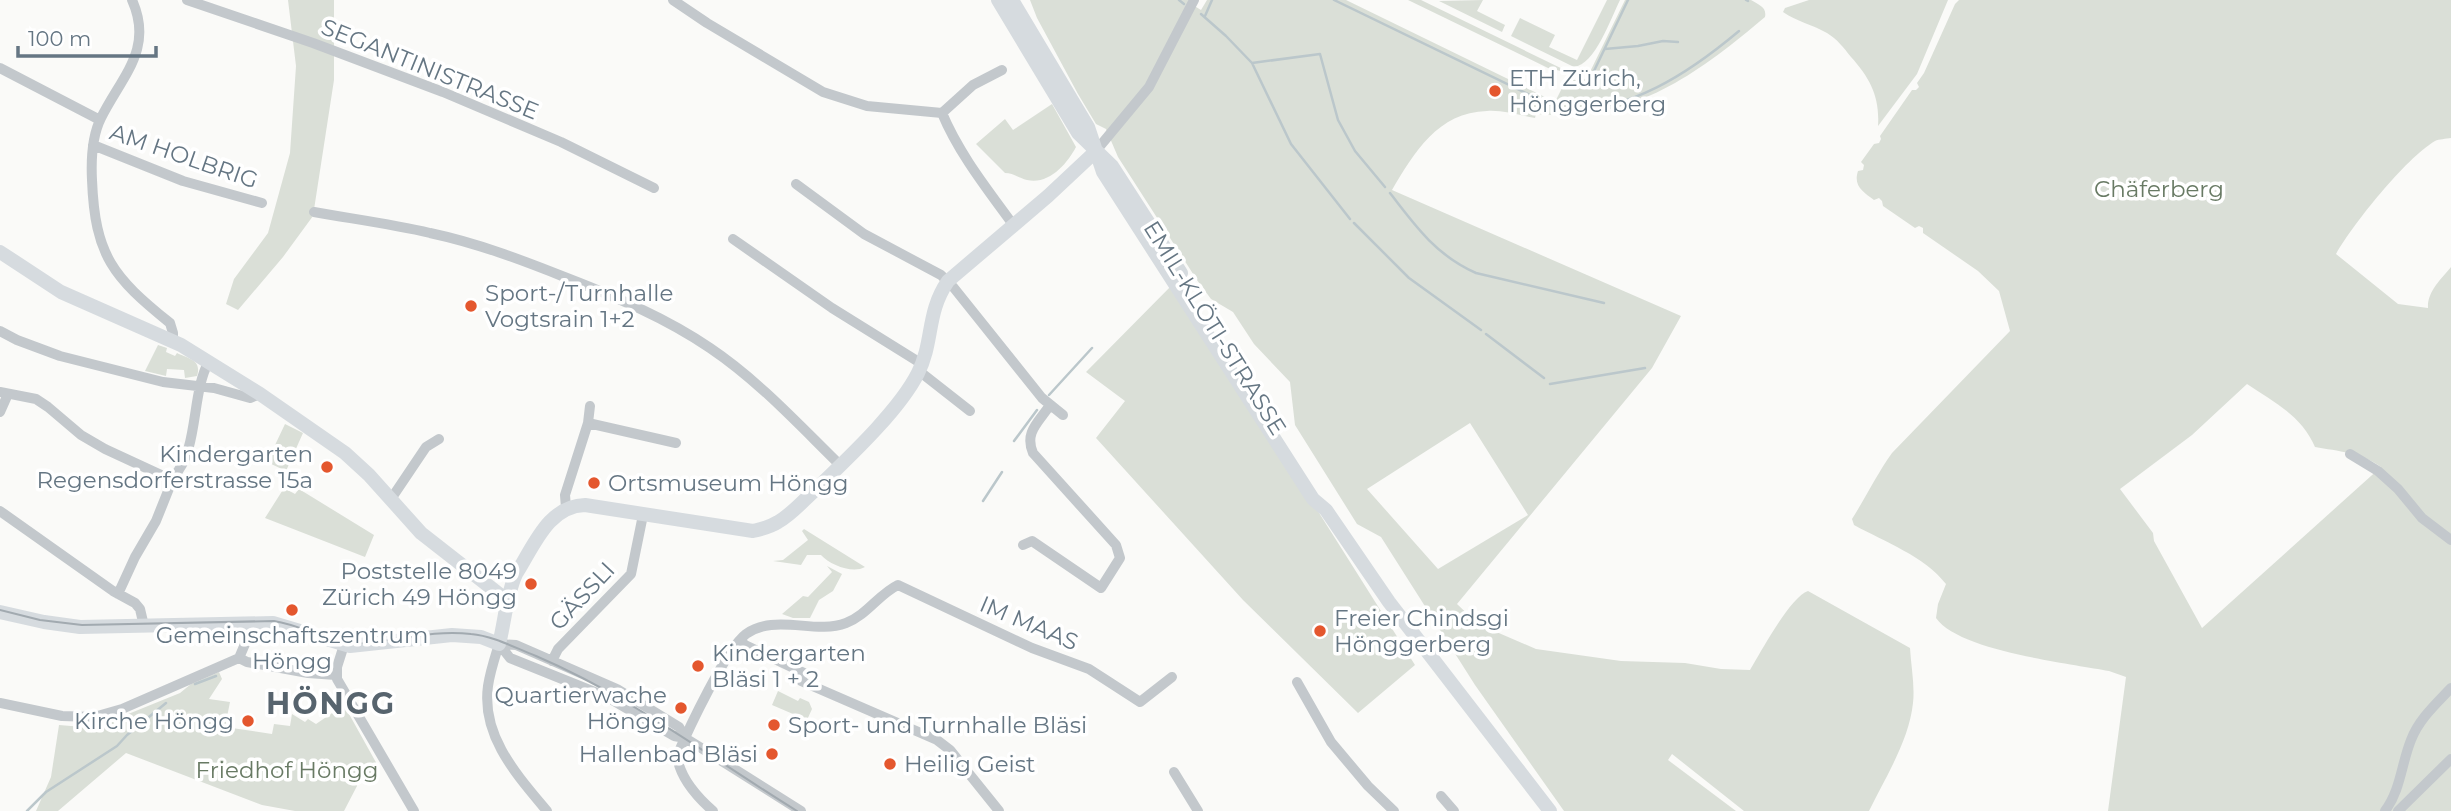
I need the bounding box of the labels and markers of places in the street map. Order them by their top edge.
place label: ETH Zürich, Hönggerberg [1509,64,1666,118]
marker: ETH Zürich, Hönggerberg [1487,83,1503,99]
place label: Sport-/Turnhalle Vogtsrain 1+2 [485,279,673,333]
marker: Sport-/Turnhalle Vogtsrain 1+2 [463,298,479,314]
place label: Kindergarten Regensdorferstrasse 15a [36,440,313,494]
marker: Kindergarten Regensdorferstrasse 15a [319,459,335,475]
place label: Ortsmuseum Höngg [608,469,848,497]
marker: Ortsmuseum Höngg [586,475,602,491]
place label: Poststelle 8049 Zürich 49 Höngg [322,557,517,611]
marker: Poststelle 8049 Zürich 49 Höngg [523,576,539,592]
marker: Gemeinschaftszentrum Höngg [284,602,300,618]
place label: Freier Chindsgi Hönggerberg [1334,604,1509,658]
place label: Gemeinschaftszentrum Höngg [156,621,428,675]
marker: Freier Chindsgi Hönggerberg [1312,623,1328,639]
place label: Kindergarten Bläsi 1 + 2 [712,639,866,693]
marker: Kindergarten Bläsi 1 + 2 [690,658,706,674]
place label: Quartierwache Höngg [495,681,667,735]
marker: Quartierwache Höngg [673,700,689,716]
place label: Kirche Höngg [74,707,234,735]
place label: Sport- und Turnhalle Bläsi [788,711,1087,739]
marker: Kirche Höngg [240,713,256,729]
marker: Sport- und Turnhalle Bläsi [766,717,782,733]
place label: Hallenbad Bläsi [579,740,758,768]
marker: Hallenbad Bläsi [764,746,780,762]
place label: Heilig Geist [904,750,1035,778]
marker: Heilig Geist [882,756,898,772]

